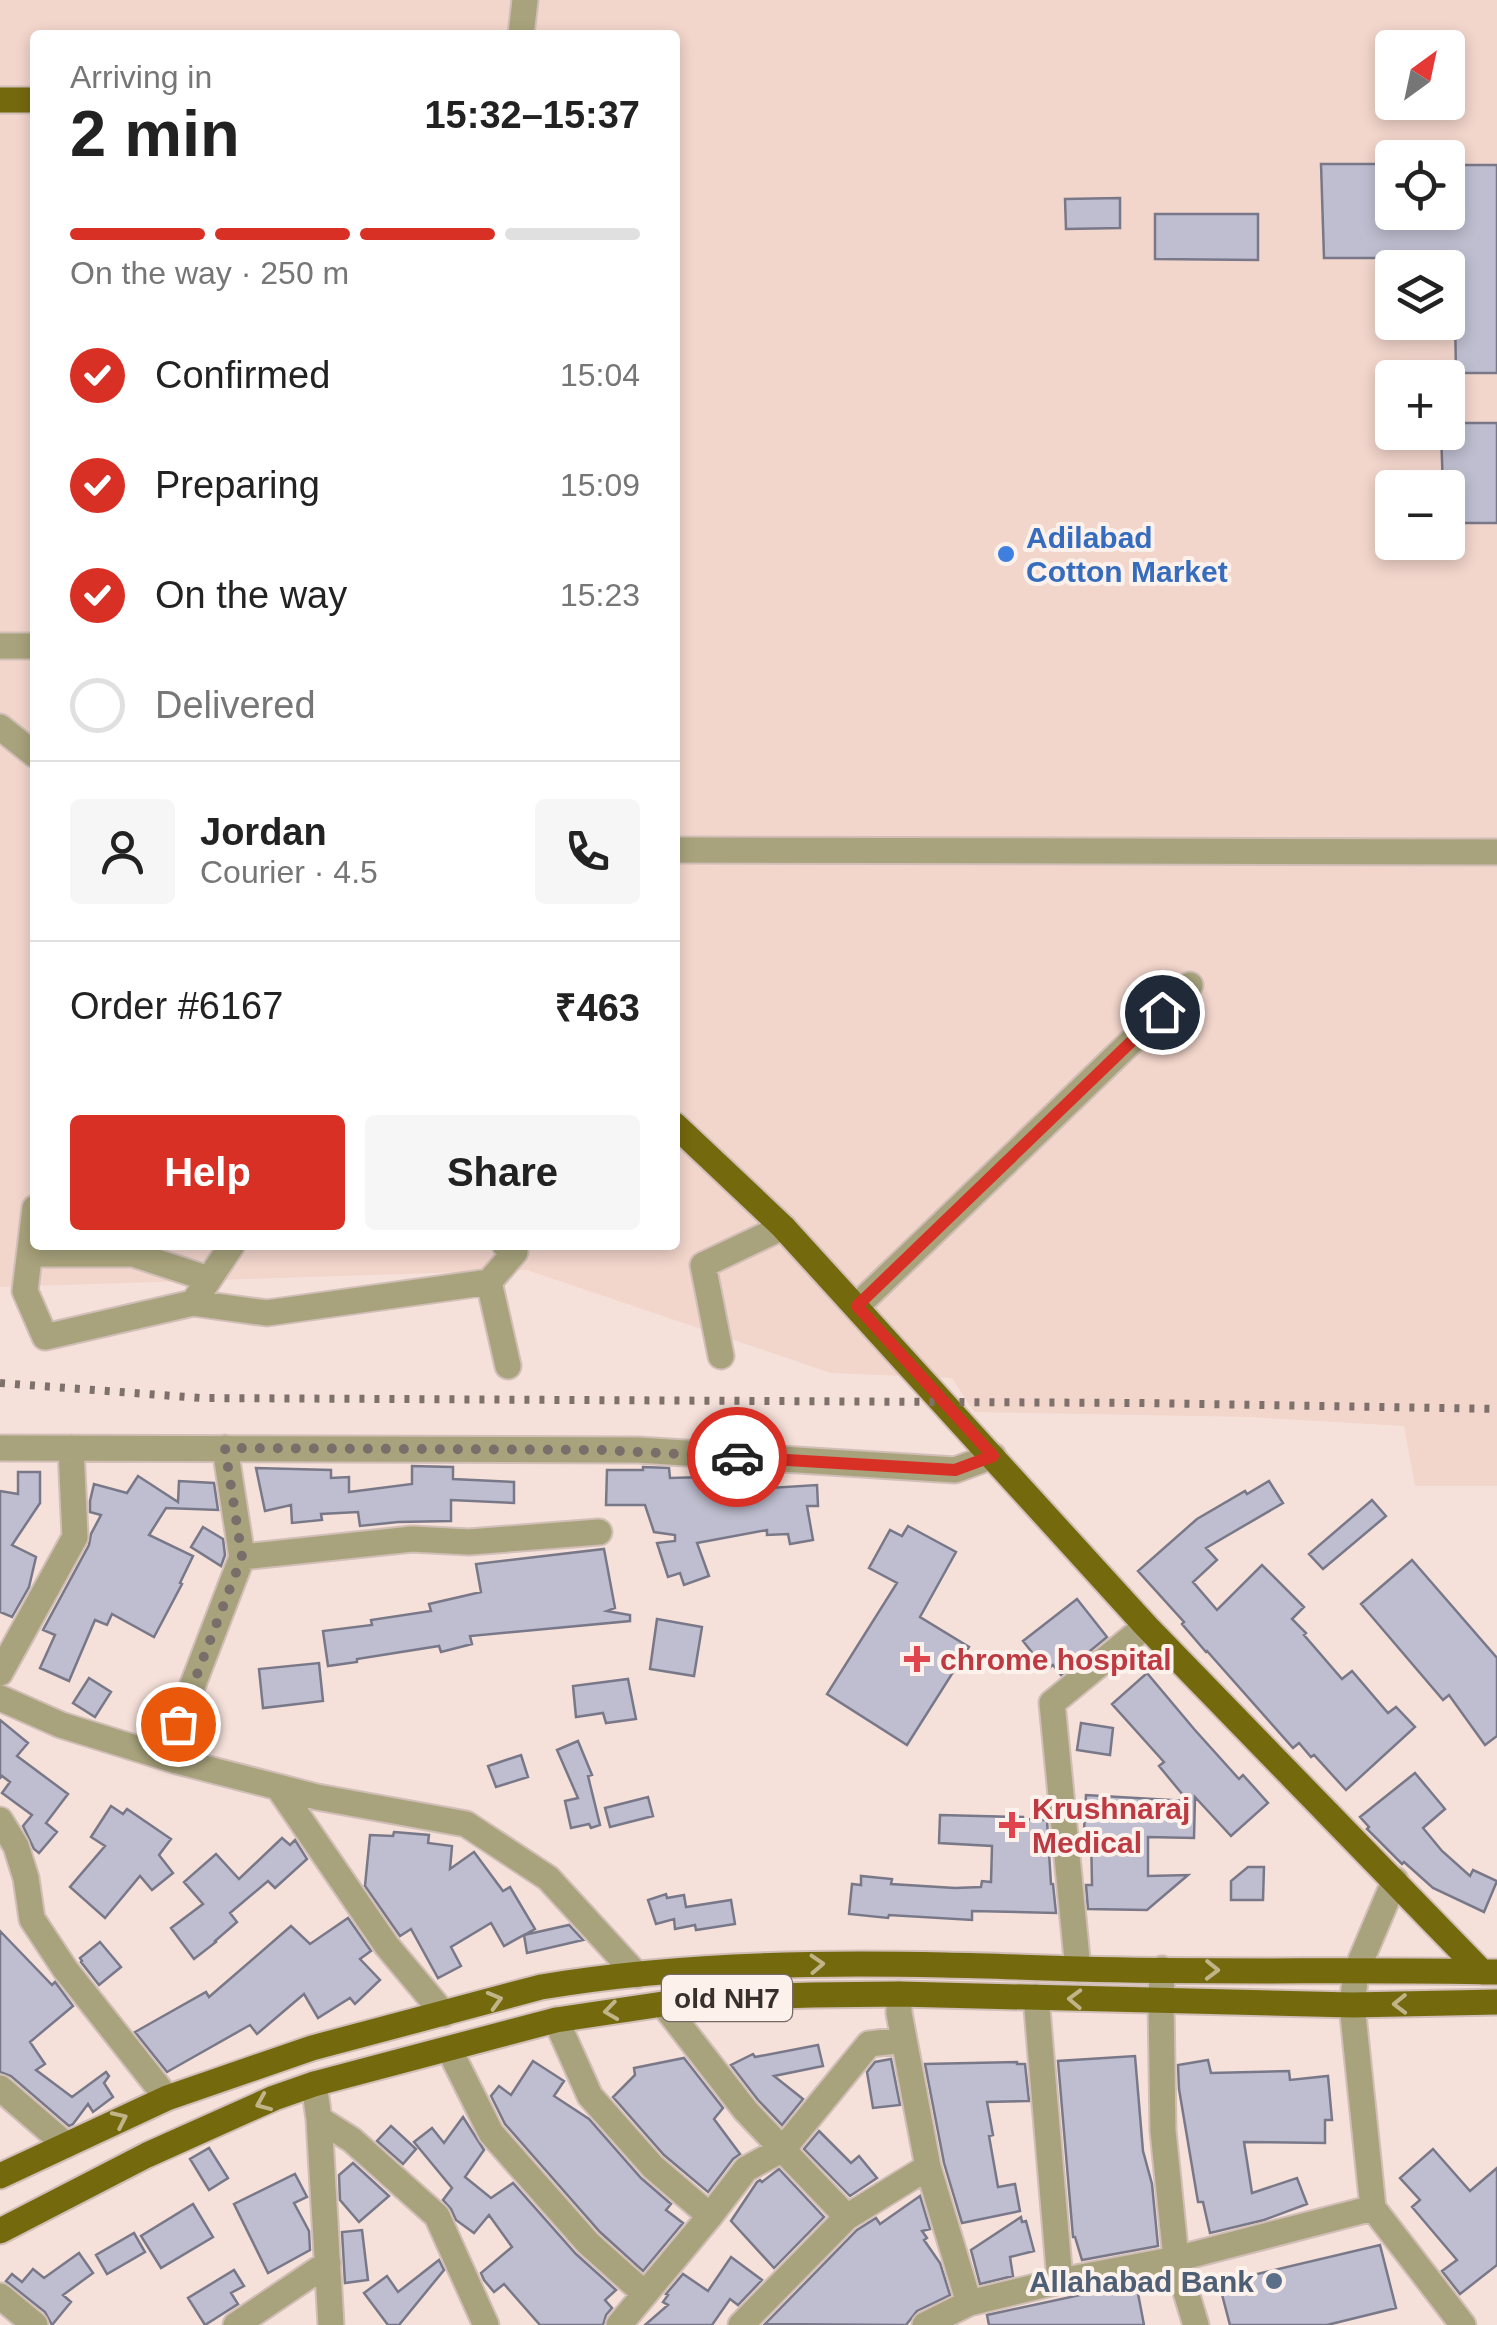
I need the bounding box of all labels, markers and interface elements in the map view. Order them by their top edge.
north arrow [1375,30,1465,120]
map controls [1375,30,1465,560]
text: Arriving in [70,59,212,95]
text: 15:32–15:37 [424,94,640,136]
text: 2 min [70,97,240,170]
button: locate [1375,140,1465,230]
button: layers [1375,250,1465,340]
text: On the way · 250 m [70,255,349,291]
icon: check [70,348,125,403]
text: Confirmed [155,354,330,396]
text: 15:04 [560,357,640,393]
button: + [1375,360,1465,450]
icon: check [70,458,125,513]
text: Preparing [155,464,320,506]
text: 15:09 [560,467,640,503]
button: − [1375,470,1465,560]
place label: Adilabad Cotton Market [1026,521,1228,588]
marker: Adilabad Cotton Market [995,543,1017,565]
icon: check [70,568,125,623]
text: On the way [155,574,347,616]
text: 15:23 [560,577,640,613]
text: Delivered [155,684,316,726]
button: person [70,799,175,904]
button: phone [535,799,640,904]
text: Jordan [200,811,327,853]
text: Courier · 4.5 [200,854,378,890]
pin [1120,970,1205,1055]
text: Order #6167 [70,985,283,1027]
icon: home [1135,985,1190,1040]
text: ₹463 [555,987,640,1029]
button: Help [70,1115,345,1230]
button: Share [365,1115,640,1230]
courier [687,1407,787,1507]
icon: car [710,1430,765,1485]
place label: chrome hospital [940,1643,1172,1676]
marker: chrome hospital [904,1646,930,1672]
pin [136,1682,221,1767]
icon: bag [151,1697,206,1752]
place label: Krushnaraj Medical [1032,1792,1190,1859]
marker: Krushnaraj Medical [1001,1814,1023,1836]
one-way arrow [810,1954,826,1975]
one-way arrow [1206,1959,1221,1981]
road number: old NH7 [662,1975,792,2021]
one-way arrow [1066,1988,1082,2009]
one-way arrow [486,1990,503,2011]
one-way arrow [1391,1994,1407,2015]
one-way arrow [602,2000,619,2021]
one-way arrow [255,2091,273,2111]
one-way arrow [109,2112,127,2132]
place label: Allahabad Bank [1029,2265,1254,2298]
marker: Allahabad Bank [1263,2270,1285,2292]

